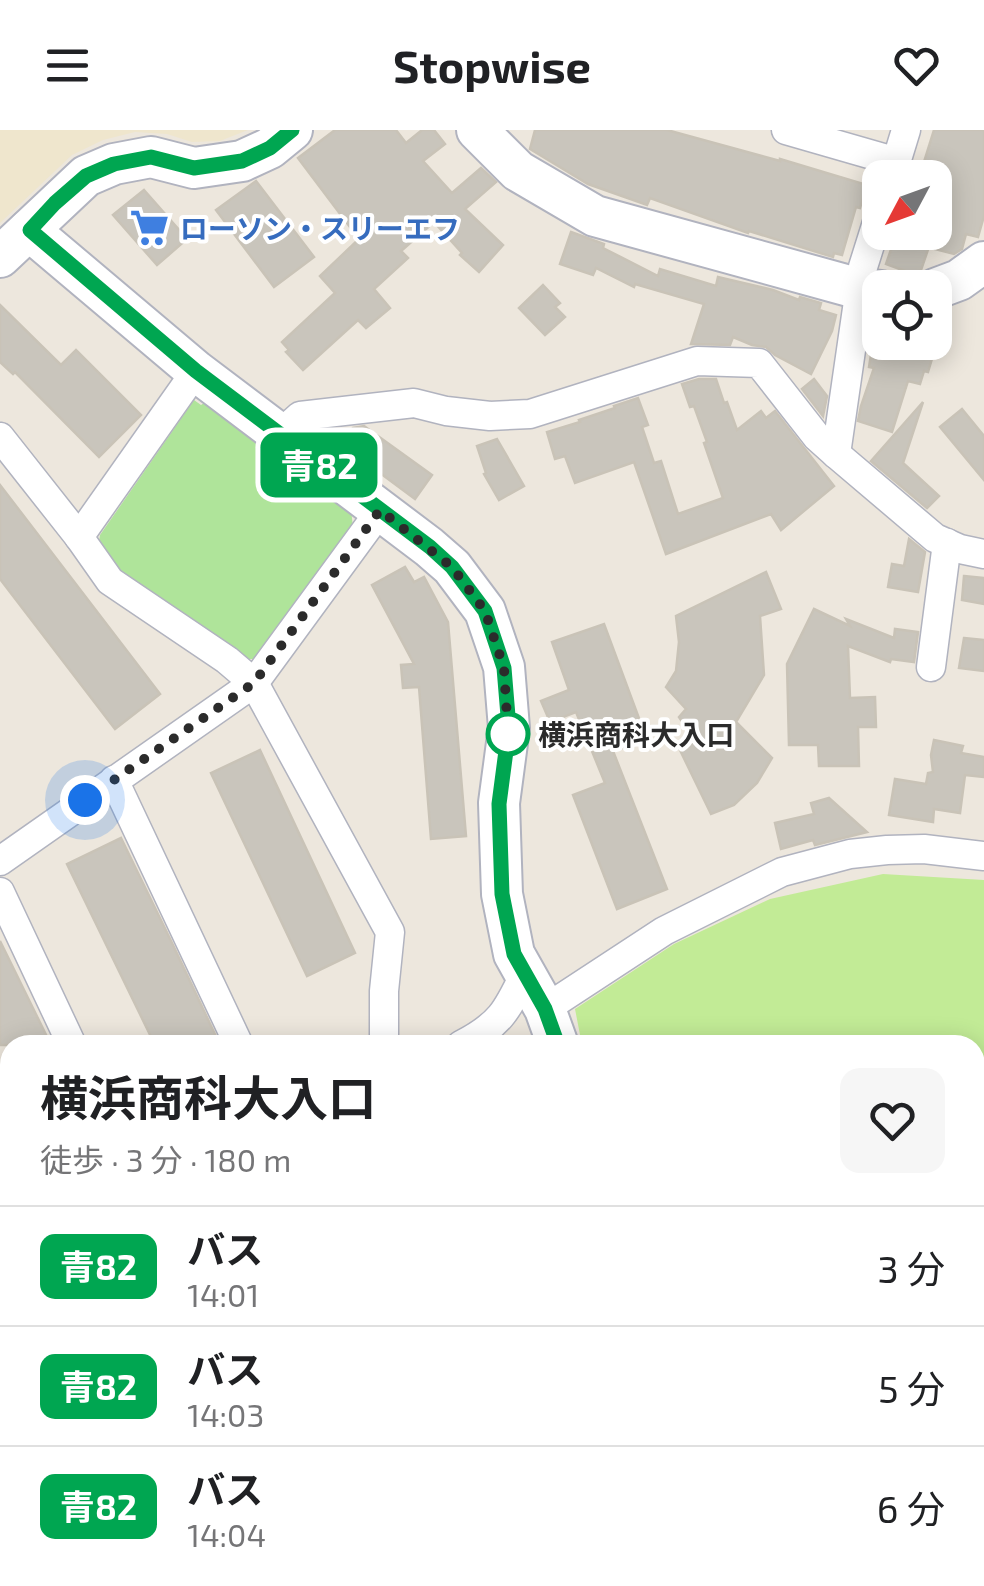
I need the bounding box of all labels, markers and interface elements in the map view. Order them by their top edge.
icon: menu [40,38,95,93]
text: Stopwise [393,38,591,92]
icon: heart [889,38,944,93]
north arrow [862,160,952,250]
map controls [862,160,952,360]
supermarket icon: ローソン・スリーエフ [129,207,171,249]
place label: ローソン・スリーエフ [180,211,460,245]
button: locate [862,270,952,360]
line badge: 青82 [262,432,376,498]
text: 青82 [280,444,358,486]
marker: 横浜商科大入口 [487,713,529,755]
place label: 横浜商科大入口 [538,717,734,751]
your location [60,775,110,825]
text: 横浜商科大入口 [40,1068,376,1126]
button: heart [840,1068,945,1173]
text: 徒歩 · 3 分 · 180 m [40,1140,291,1178]
text: バス [187,1226,263,1272]
text: 青82 [60,1245,137,1287]
text: 3 分 [877,1245,945,1291]
text: 14:01 [187,1275,259,1313]
text: バス [187,1346,263,1392]
text: 青82 [60,1365,137,1407]
text: 5 分 [878,1365,945,1411]
text: 14:03 [187,1395,264,1433]
text: バス [187,1466,263,1512]
text: 青82 [60,1485,137,1527]
text: 6 分 [877,1485,945,1531]
text: 14:04 [187,1515,266,1553]

